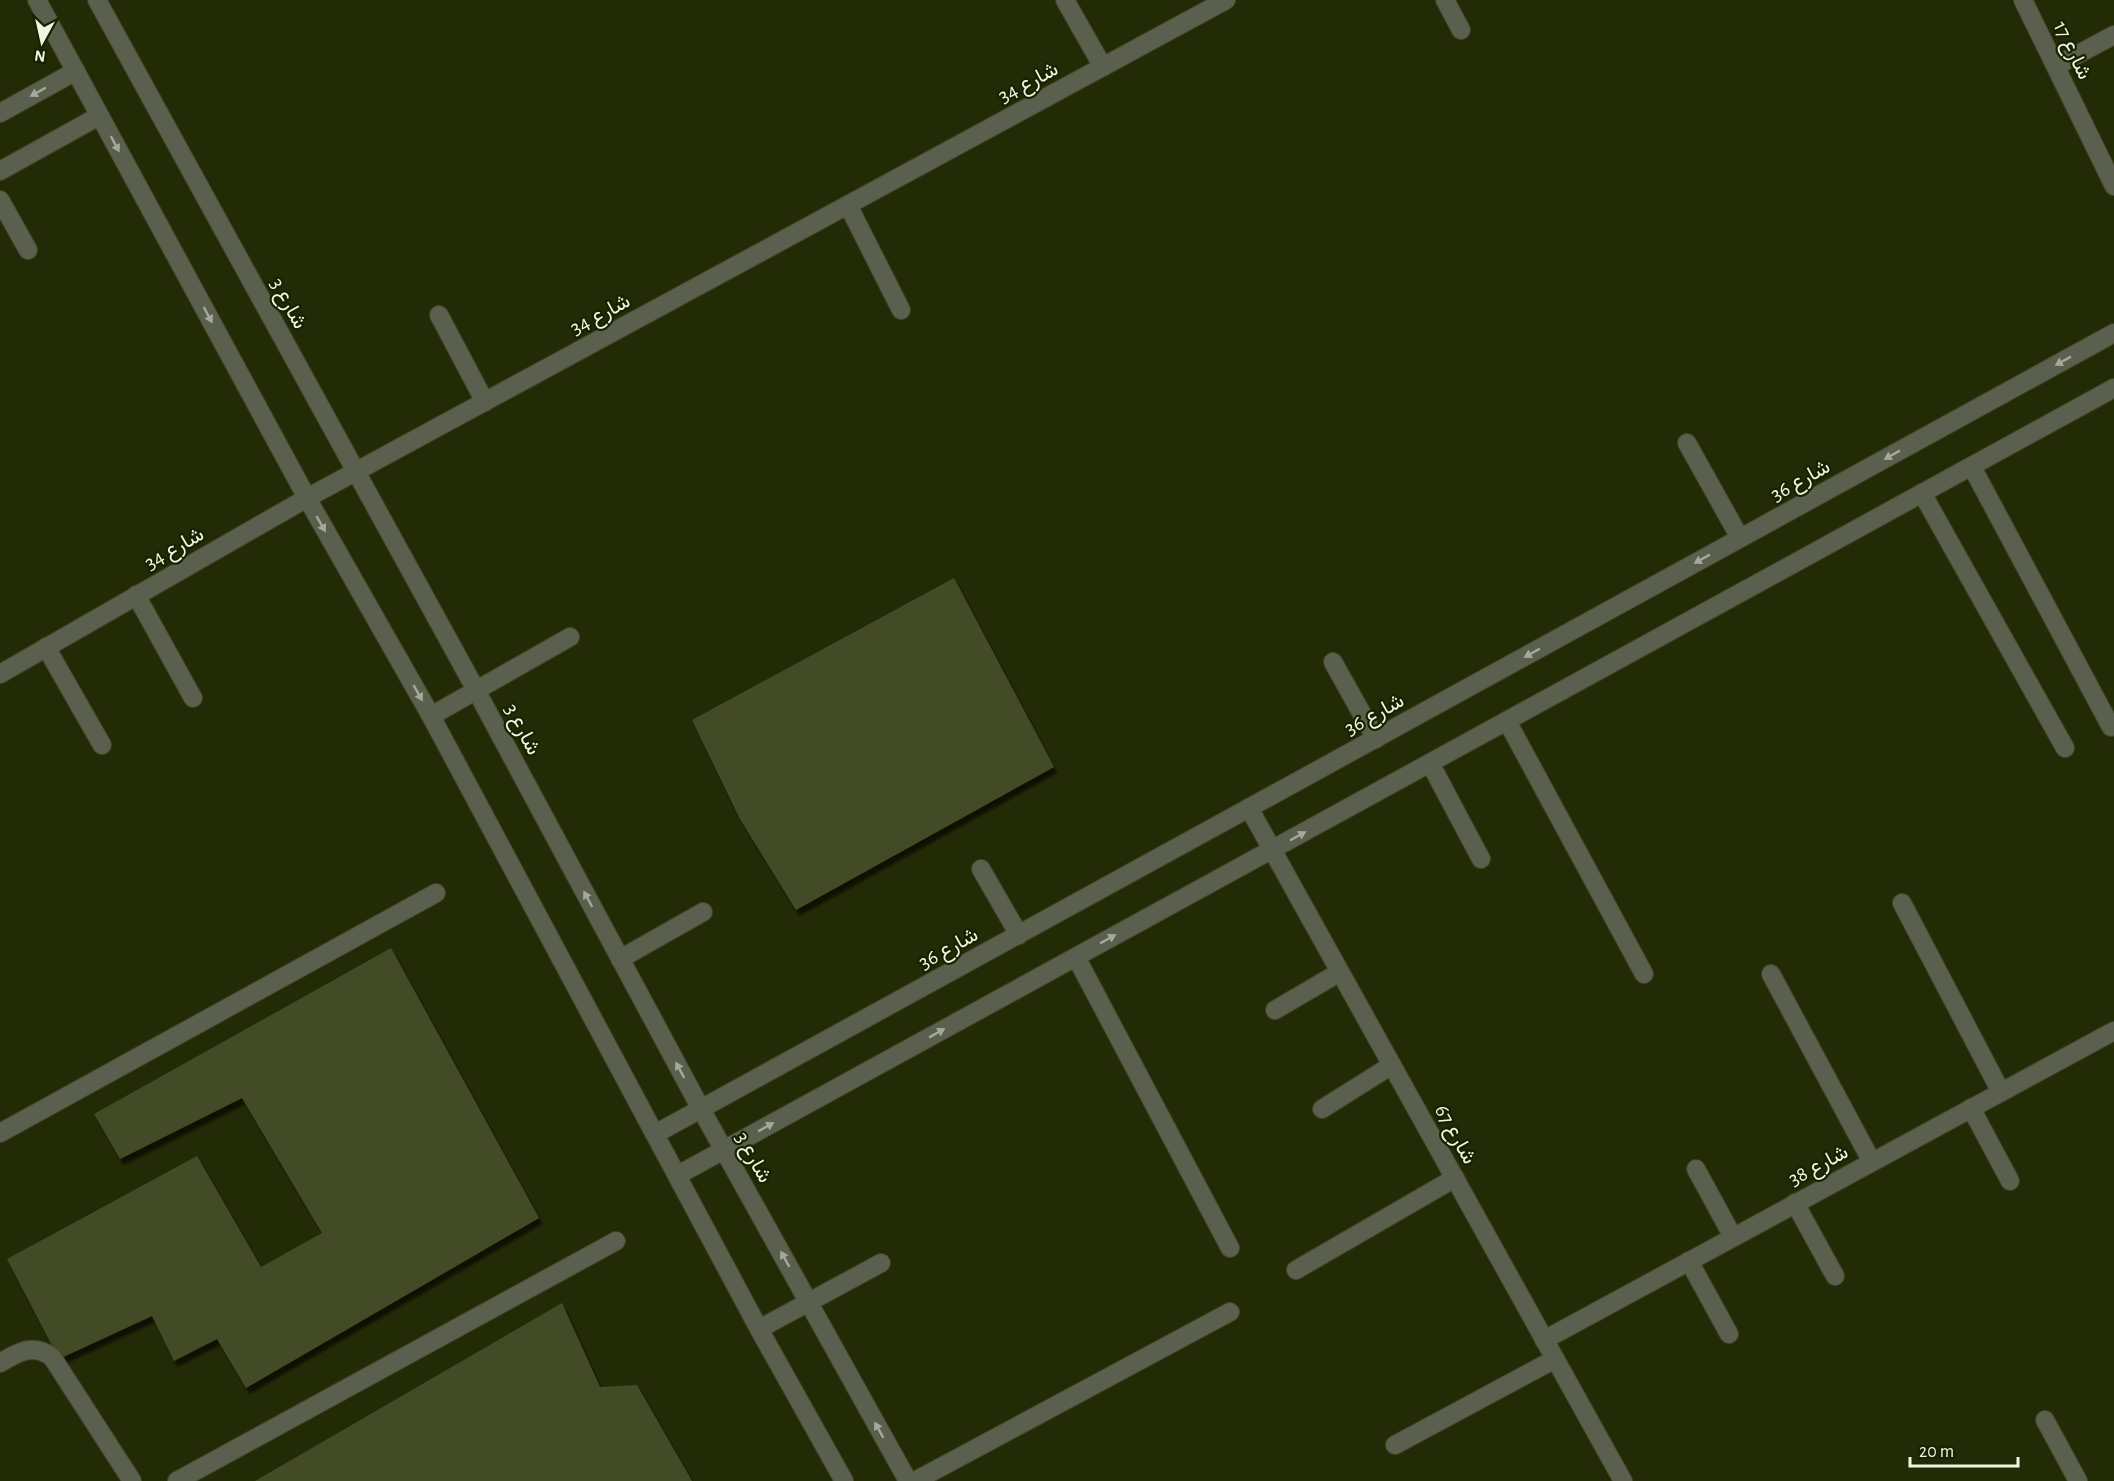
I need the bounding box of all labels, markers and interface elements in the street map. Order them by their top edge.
north arrow [12,12,72,72]
street label: شارع 17 [2047,18,2096,84]
text: N [33,47,47,65]
street label: شارع 34 [995,58,1063,109]
one-way arrow [29,87,46,97]
one-way arrow [110,136,120,153]
street label: شارع 3 [264,274,311,334]
street label: شارع 34 [567,290,635,341]
one-way arrow [203,307,213,324]
one-way arrow [2054,356,2071,366]
one-way arrow [1883,450,1900,460]
street label: شارع 36 [1767,456,1835,508]
one-way arrow [316,515,326,532]
street label: شارع 34 [141,523,209,576]
one-way arrow [1694,554,1711,564]
one-way arrow [1523,648,1540,658]
one-way arrow [412,685,423,701]
street label: شارع 36 [1341,690,1409,742]
street label: شارع 3 [498,700,545,760]
one-way arrow [1289,831,1306,841]
one-way arrow [583,890,593,907]
street label: شارع 36 [915,924,983,976]
one-way arrow [1100,934,1116,945]
one-way arrow [929,1028,946,1038]
one-way arrow [675,1062,685,1079]
street label: شارع 67 [1428,1101,1480,1169]
one-way arrow [758,1122,775,1132]
street label: شارع 3 [729,1128,776,1188]
street label: شارع 38 [1785,1141,1853,1192]
one-way arrow [780,1251,790,1268]
one-way arrow [874,1421,884,1438]
scale bar [1910,1430,2018,1468]
text: 20 m [1919,1443,1954,1461]

